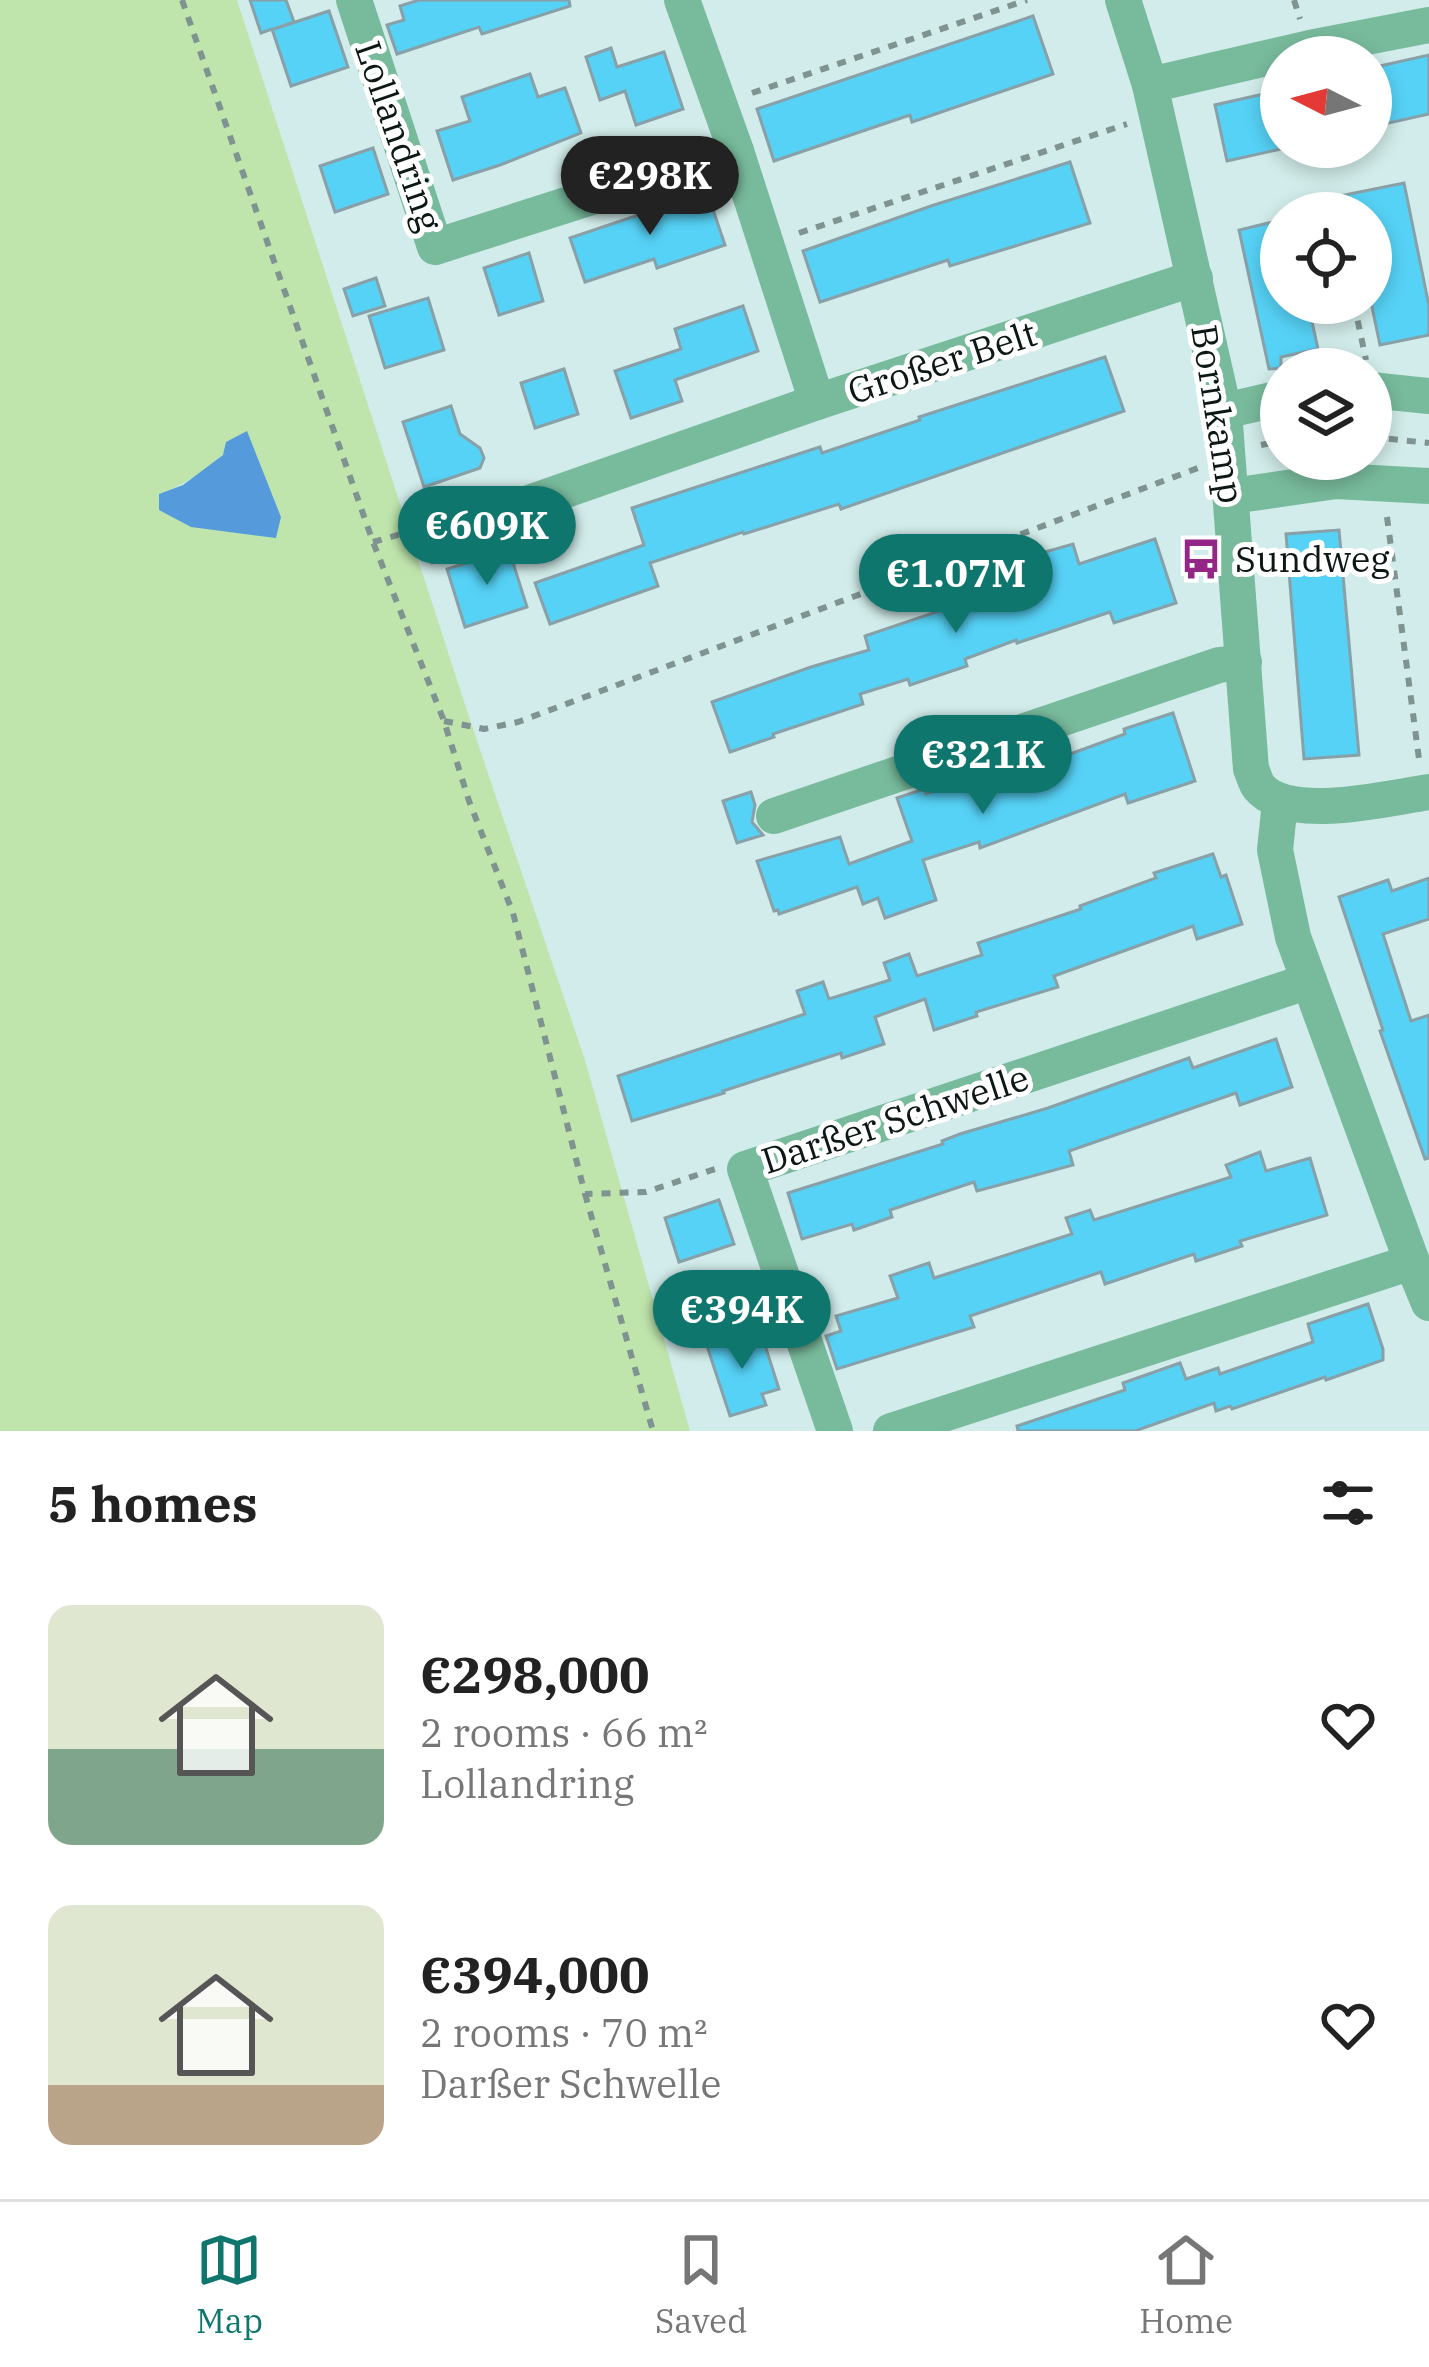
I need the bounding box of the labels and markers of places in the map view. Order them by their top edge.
pin: €298K [566,136,734,238]
pin: €609K [403,486,571,588]
pin: €1.07M [858,534,1054,636]
place label: Sundweg [1235,535,1390,582]
bus stop icon: Sundweg [1178,536,1224,582]
pin: €321K [899,715,1067,817]
pin: €394K [658,1270,826,1372]

